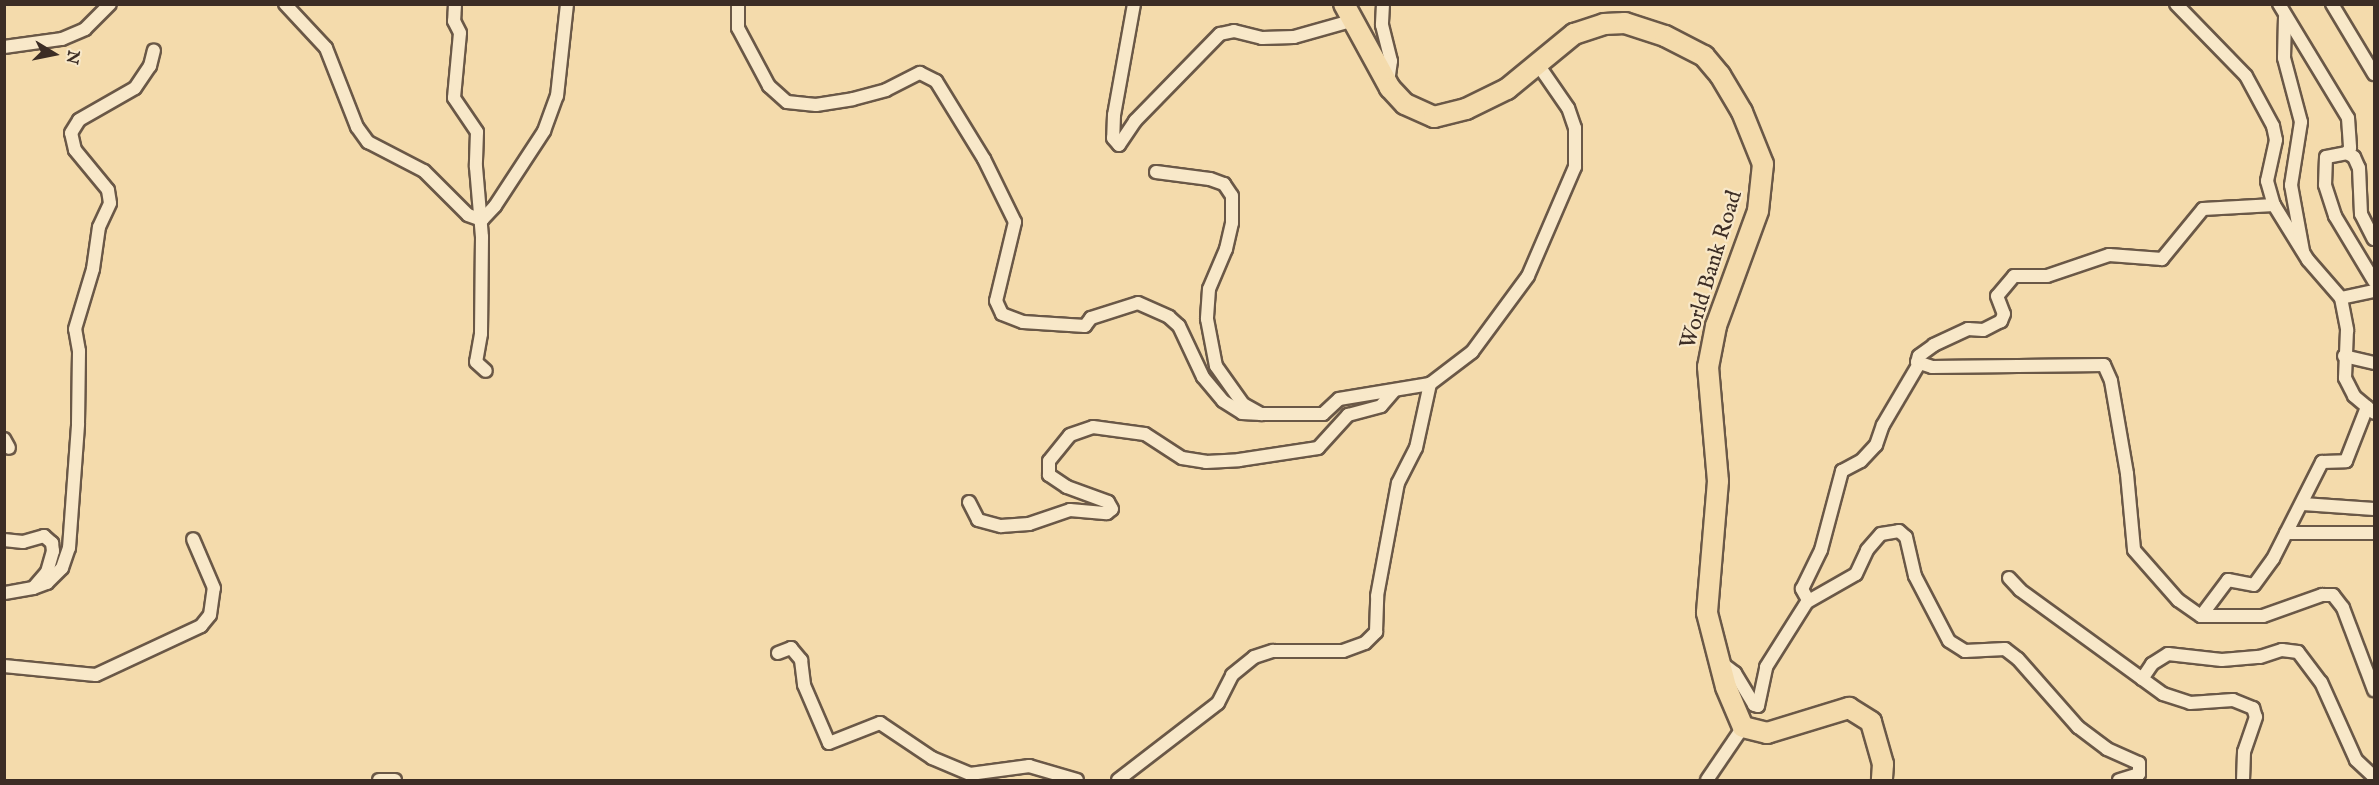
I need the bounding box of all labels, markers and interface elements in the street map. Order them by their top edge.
north arrow [24,24,84,84]
text: N [61,49,83,66]
street label: World Bank Road [1675,188,1749,352]

